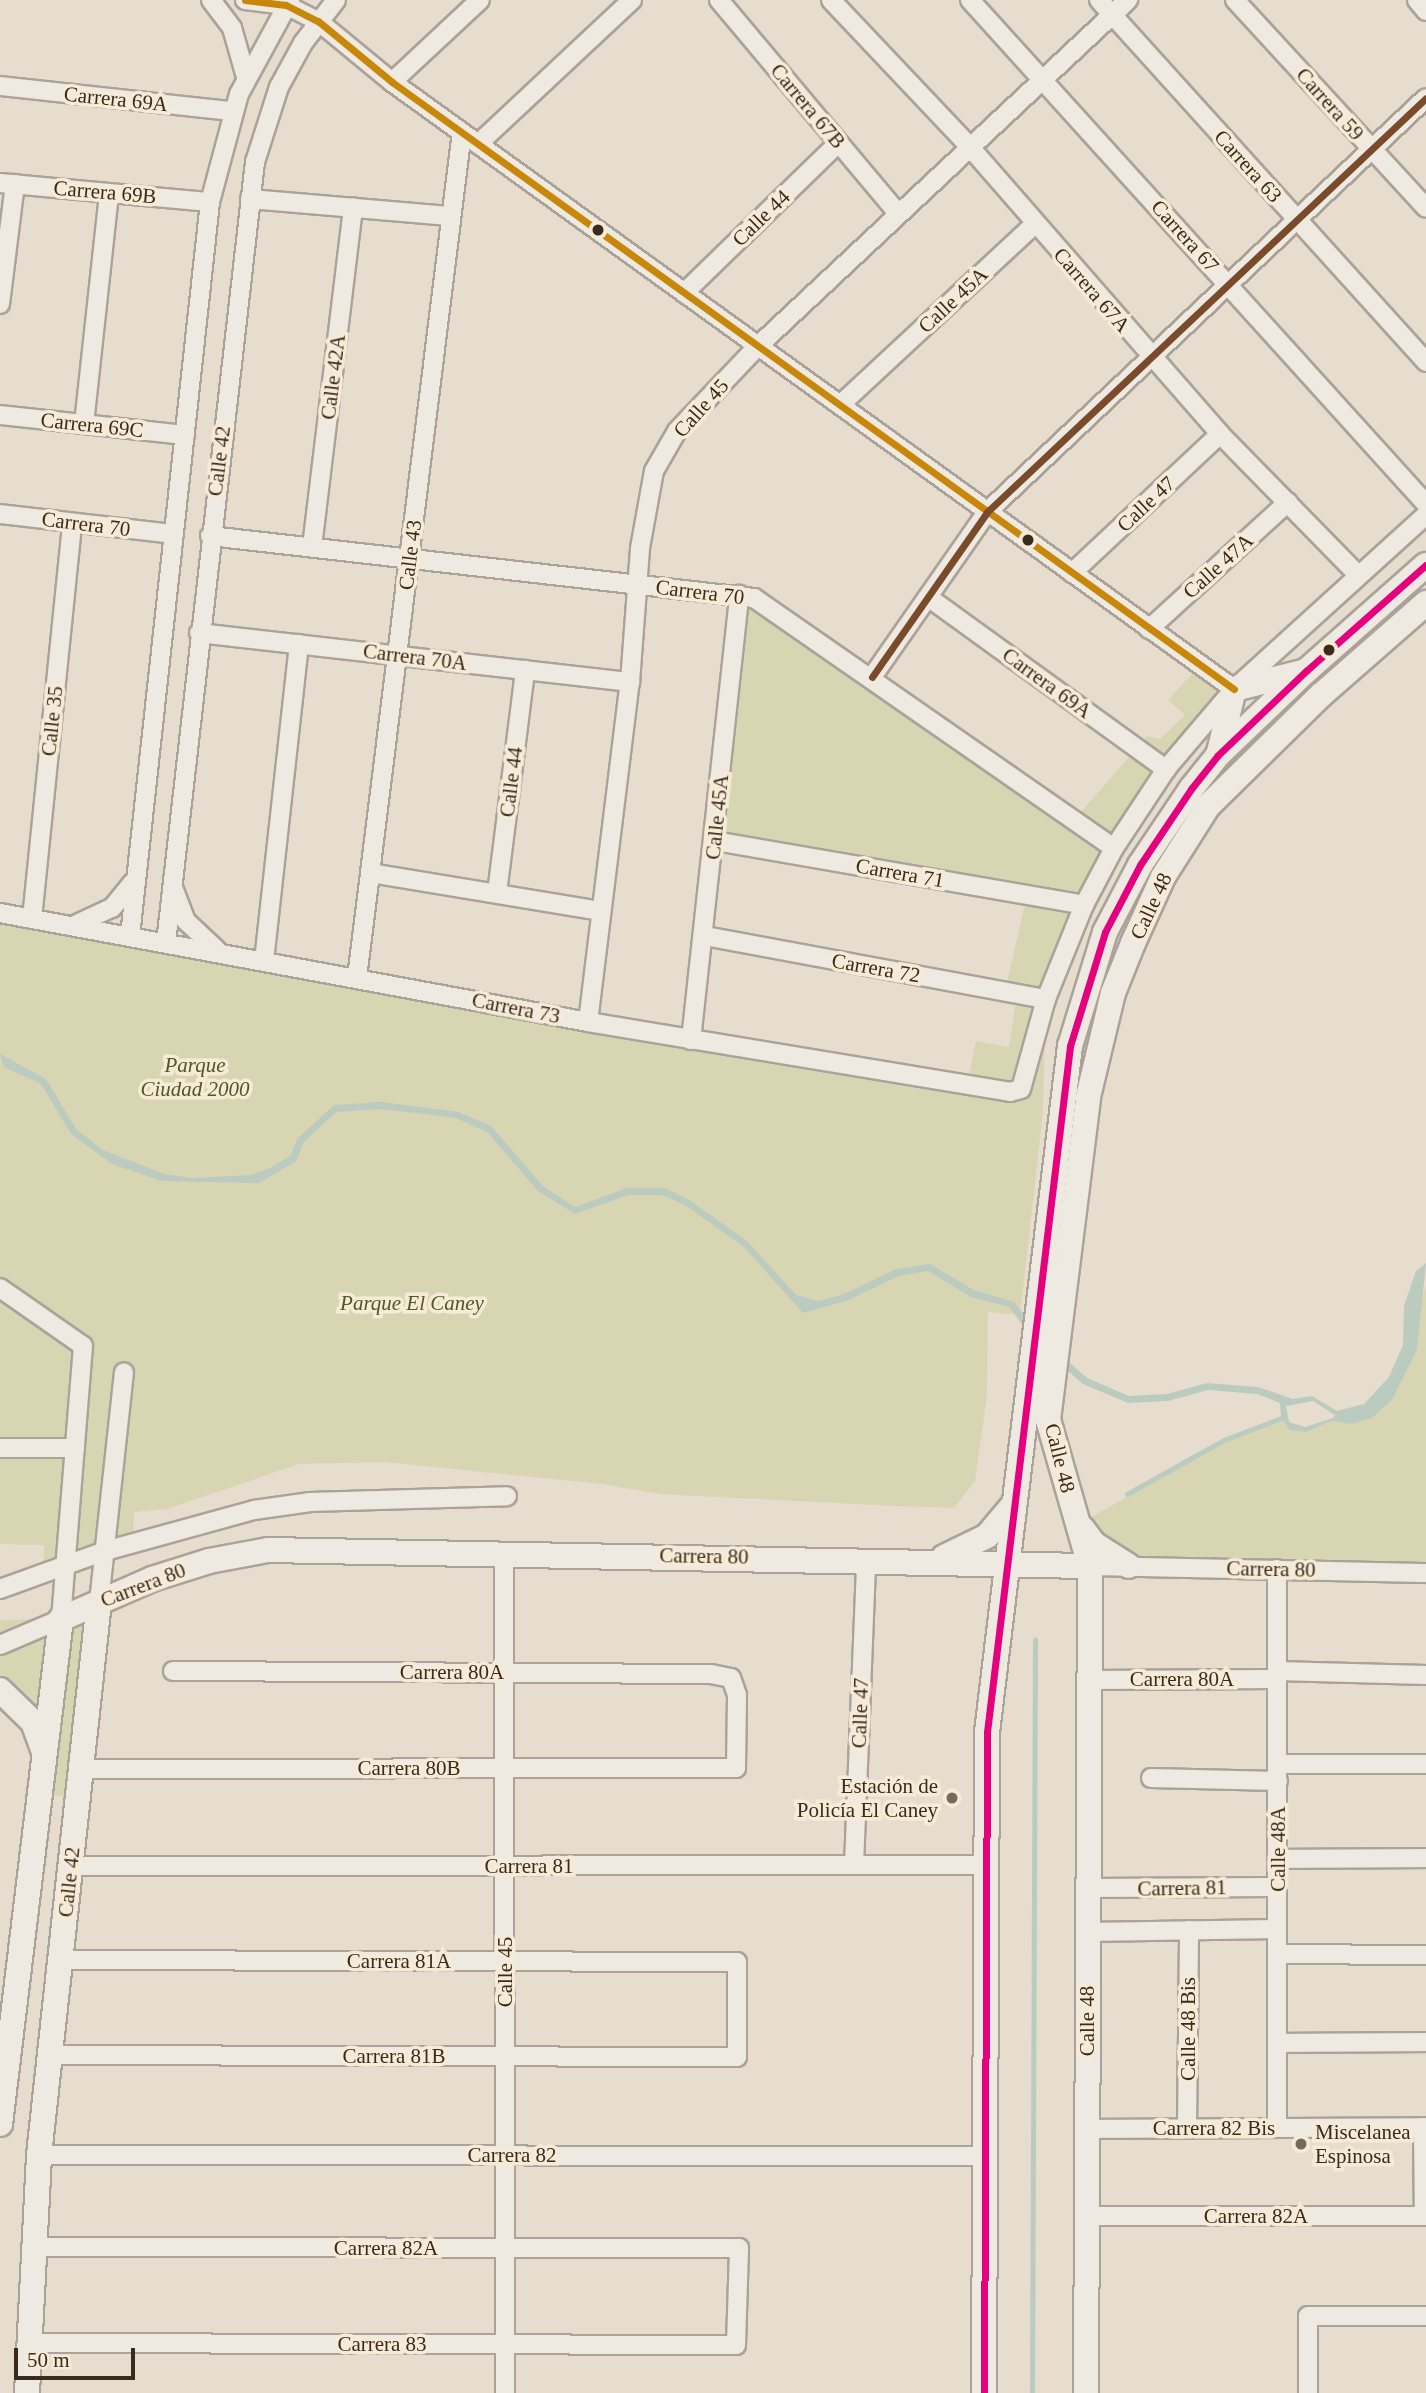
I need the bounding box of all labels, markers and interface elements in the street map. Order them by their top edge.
street label: Carrera 67B [765,58,851,154]
street label: Carrera 59 [1291,62,1369,146]
street label: Carrera 69A [63,81,169,117]
street label: Carrera 63 [1209,124,1287,208]
street label: Carrera 69B [52,175,158,209]
street label: Calle 44 [727,184,795,252]
street label: Carrera 67 [1146,194,1224,278]
unlabelled marker [591,223,605,237]
street label: Carrera 67A [1048,242,1136,338]
street label: Calle 45A [913,262,993,338]
street label: Calle 42A [315,333,351,421]
street label: Calle 45 [668,373,734,443]
street label: Carrera 69C [39,407,145,443]
street label: Calle 42 [202,424,236,498]
street label: Calle 47 [1112,471,1180,537]
street label: Carrera 70 [40,506,132,542]
street label: Calle 43 [393,518,427,592]
street label: Calle 47A [1178,528,1258,604]
unlabelled marker [1021,533,1035,547]
street label: Carrera 70 [654,574,746,610]
street label: Carrera 70A [362,638,468,676]
street label: Carrera 69A [997,642,1097,724]
unlabelled marker [1322,643,1336,657]
street label: Calle 35 [36,685,68,757]
street label: Calle 44 [494,745,528,819]
street label: Calle 45A [700,773,734,861]
street label: Carrera 71 [854,853,946,893]
street label: Calle 48 [1125,869,1177,943]
street label: Carrera 72 [830,948,922,988]
street label: Carrera 73 [470,987,562,1029]
park label: Parque Ciudad 2000 [140,1052,250,1102]
park label: Parque El Caney [340,1290,484,1316]
street label: Calle 48 [1039,1421,1081,1495]
street label: Carrera 80 [659,1543,749,1569]
street label: Carrera 80 [1226,1556,1316,1582]
street label: Carrera 80 [97,1557,189,1613]
street label: Carrera 80A [400,1659,504,1685]
street label: Carrera 80A [1130,1666,1234,1692]
street label: Calle 47 [846,1677,874,1749]
street label: Carrera 80B [357,1755,461,1781]
place label: Estación de Policía El Caney [797,1773,938,1823]
marker: Estación de Policía El Caney [944,1790,960,1806]
street label: Calle 48A [1265,1806,1291,1892]
street label: Calle 42 [53,1846,85,1918]
street label: Carrera 81 [484,1853,574,1879]
street label: Carrera 81 [1137,1875,1227,1901]
street label: Calle 45 [492,1937,518,2007]
street label: Carrera 81A [347,1948,451,1974]
street label: Calle 48 Bis [1175,1977,1201,2081]
street label: Calle 48 [1074,1986,1100,2056]
street label: Carrera 81B [342,2043,446,2069]
street label: Carrera 82 Bis [1153,2115,1275,2141]
place label: Miscelanea Espinosa [1315,2119,1411,2169]
marker: Miscelanea Espinosa [1293,2136,1309,2152]
street label: Carrera 82 [467,2142,557,2168]
street label: Carrera 82A [1204,2203,1308,2229]
street label: Carrera 82A [334,2235,438,2261]
street label: Carrera 83 [337,2331,427,2357]
scale bar [18,2334,138,2378]
text: 50 m [27,2348,70,2372]

